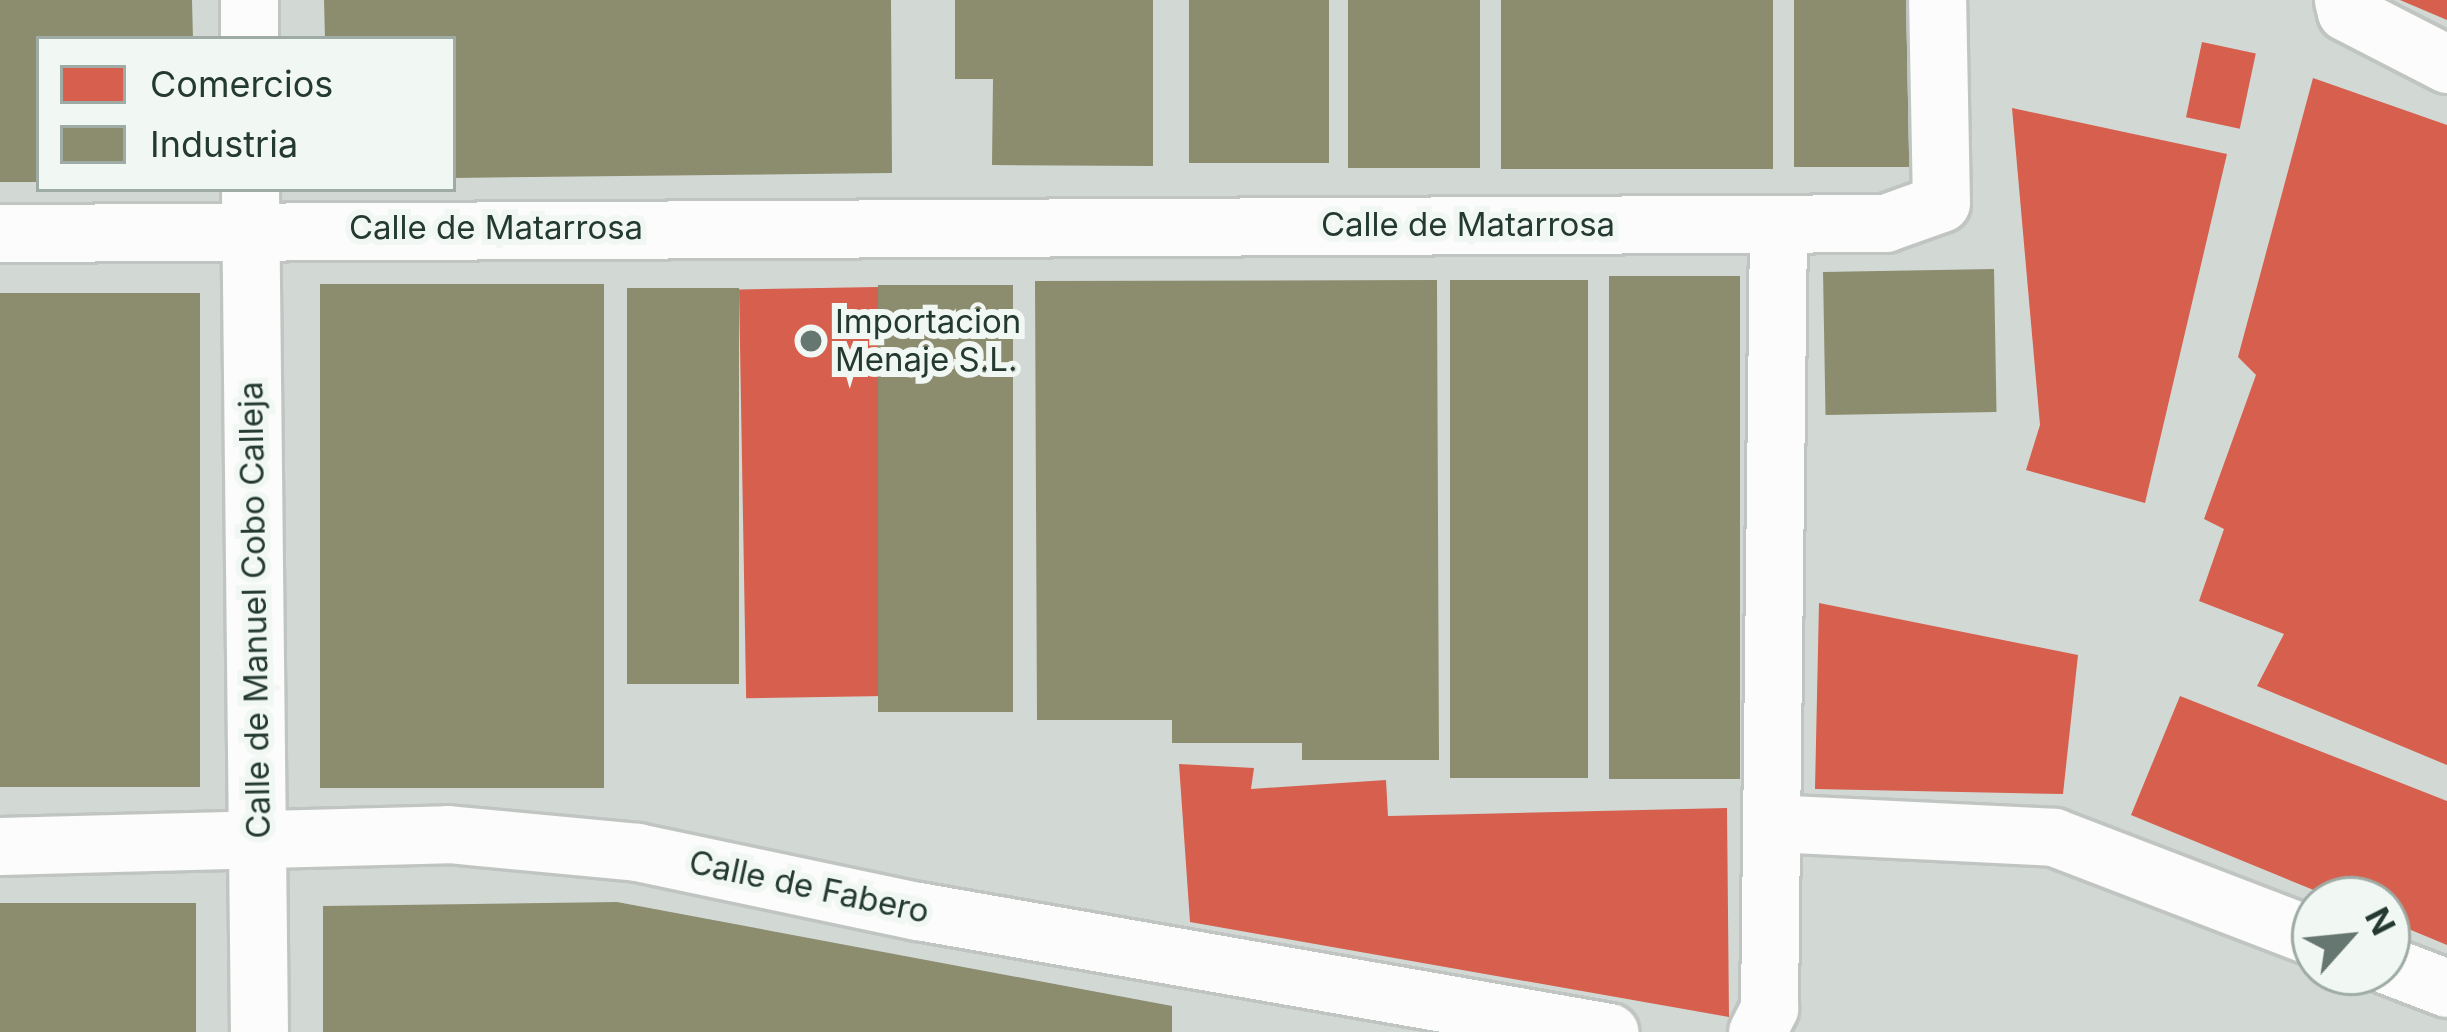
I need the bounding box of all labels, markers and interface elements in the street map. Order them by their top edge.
legend [36,36,456,192]
text: Comercios [150,62,333,106]
text: Industria [150,122,298,166]
street label: Calle de Matarrosa [1321,205,1615,245]
street label: Calle de Matarrosa [349,208,643,248]
place label: Importacion Menaje S.L. [835,302,1021,380]
marker: Importacion Menaje S.L. [798,328,824,354]
street label: Calle de Manuel Cobo Calleja [231,381,279,839]
street label: Calle de Fabero [685,842,933,932]
north arrow [2291,876,2411,996]
text: N [2357,901,2404,941]

